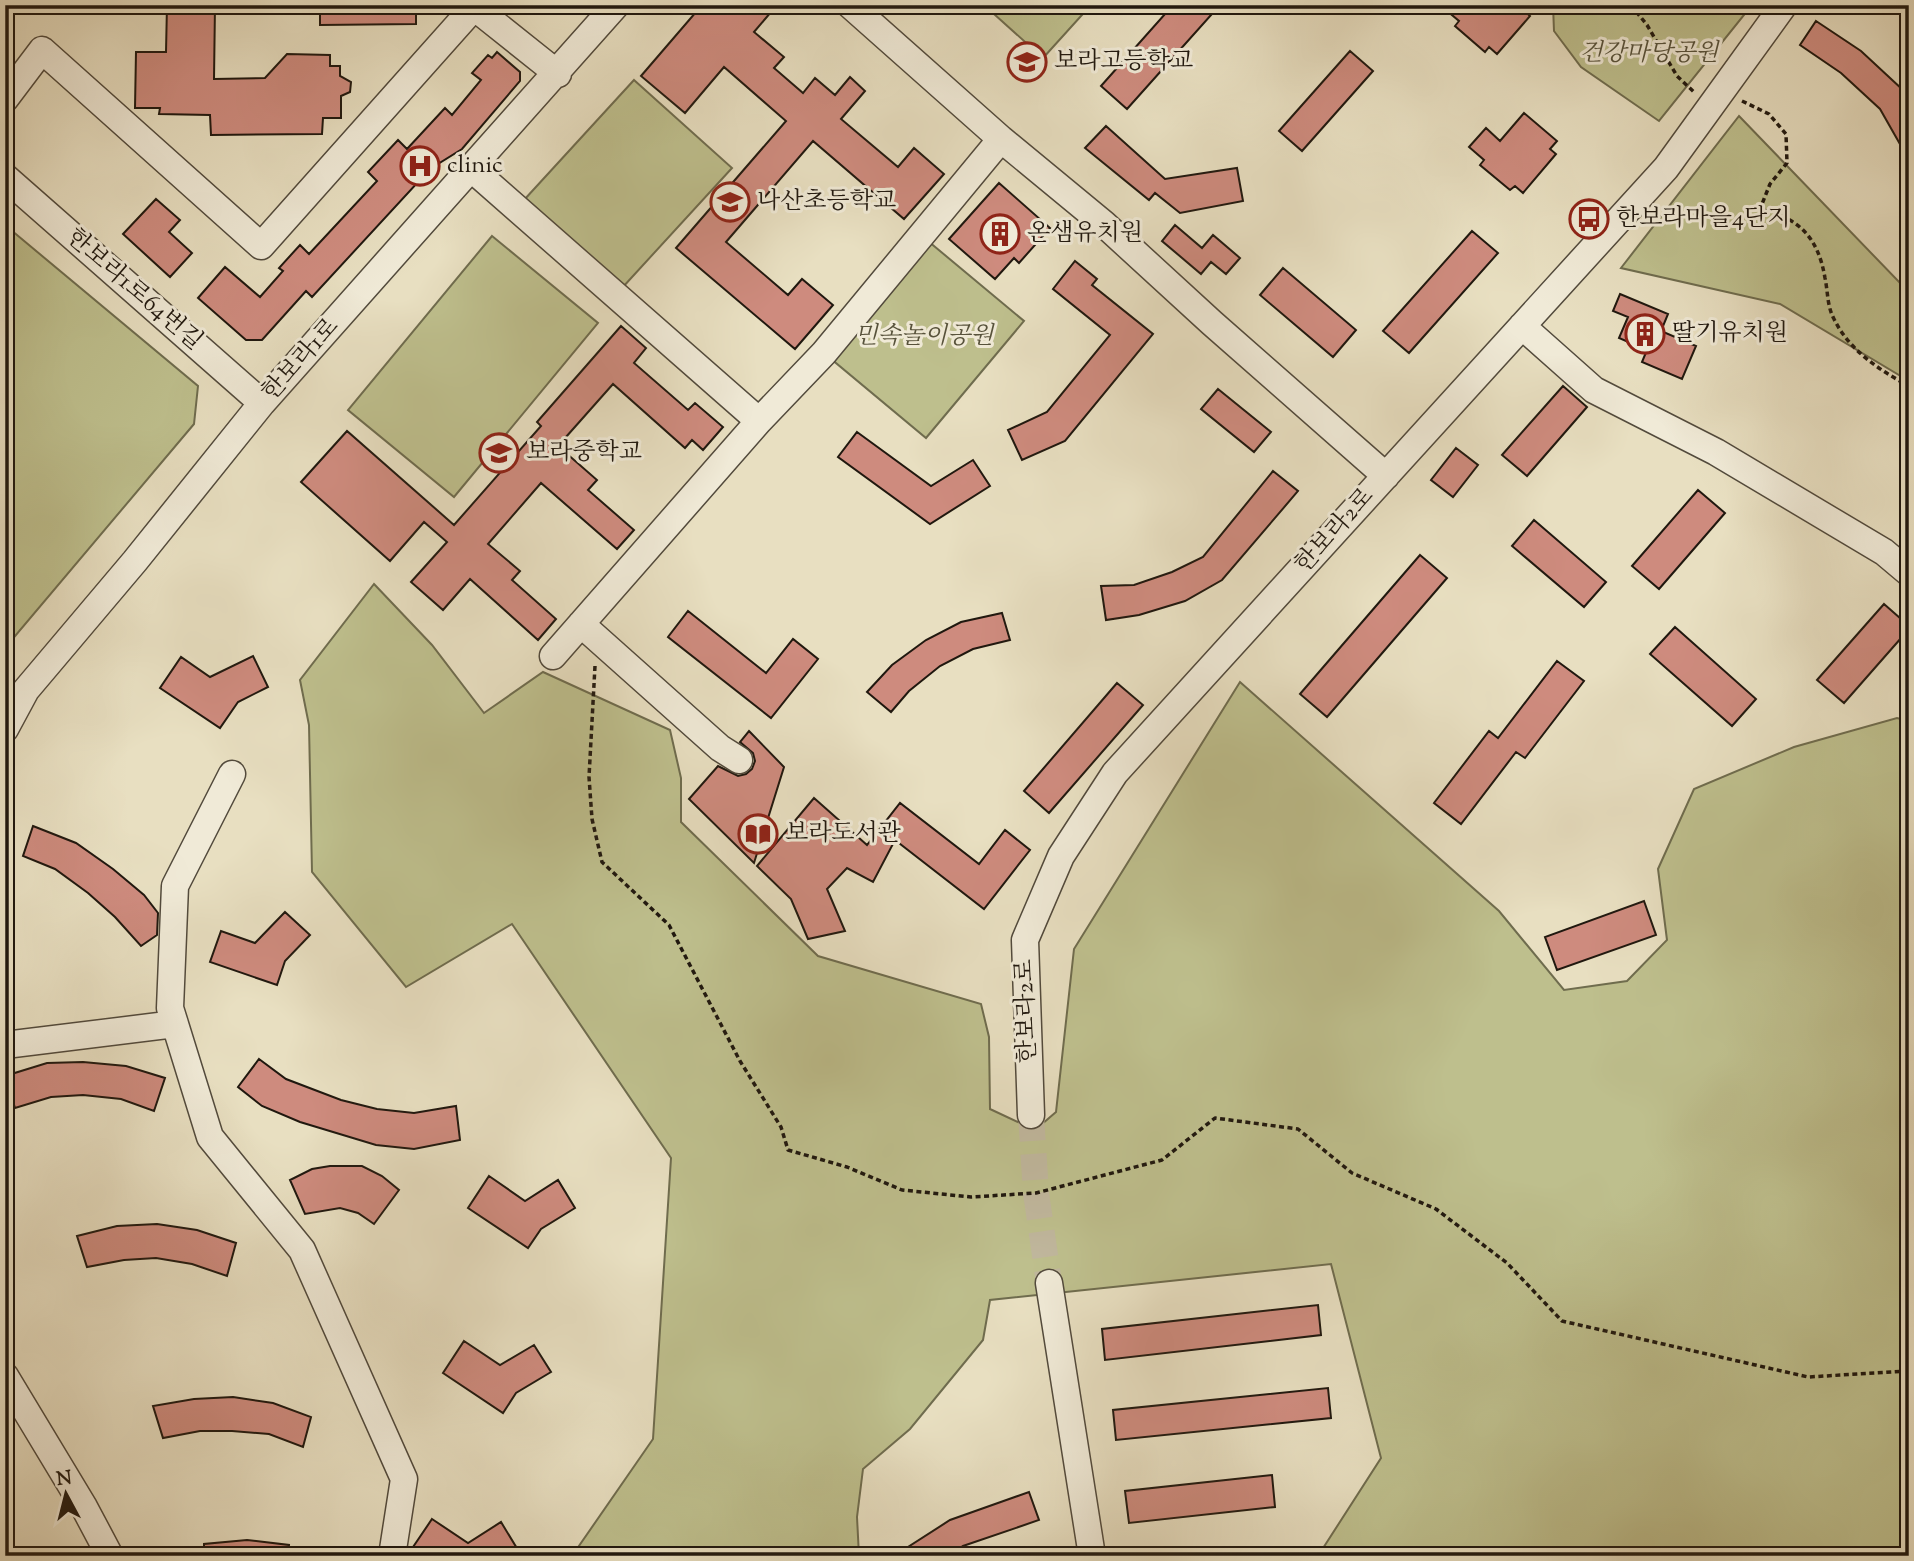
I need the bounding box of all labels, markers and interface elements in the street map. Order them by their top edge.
park label: 건강마당공원 [1579,37,1720,71]
school or university icon: 보라고등학교 [1006,41,1048,83]
place label: 보라고등학교 [1054,45,1193,79]
hospital icon: clinic [399,145,441,187]
place label: clinic [447,149,503,183]
school or university icon: 나산초등학교 [709,181,751,223]
place label: 나산초등학교 [757,185,896,219]
bus stop icon: 한보라마을4단지 [1568,198,1610,240]
place label: 한보라마을4단지 [1616,202,1790,236]
building icon: 온샘유치원 [979,213,1021,255]
place label: 온샘유치원 [1027,217,1143,251]
street label: 한보라1로64번길 [58,221,210,359]
street label: 한보라1로 [255,311,347,409]
building icon: 딸기유치원 [1624,313,1666,355]
place label: 딸기유치원 [1672,317,1788,351]
park label: 민속놀이공원 [854,320,995,354]
school or university icon: 보라중학교 [478,432,520,474]
place label: 보라중학교 [526,436,642,470]
street label: 한보라2로 [1288,481,1382,581]
library icon: 보라도서관 [737,813,779,855]
place label: 보라도서관 [785,817,901,851]
street label: 한보라2로 [1008,958,1046,1064]
north arrow [32,1460,102,1530]
text: N [55,1465,73,1494]

